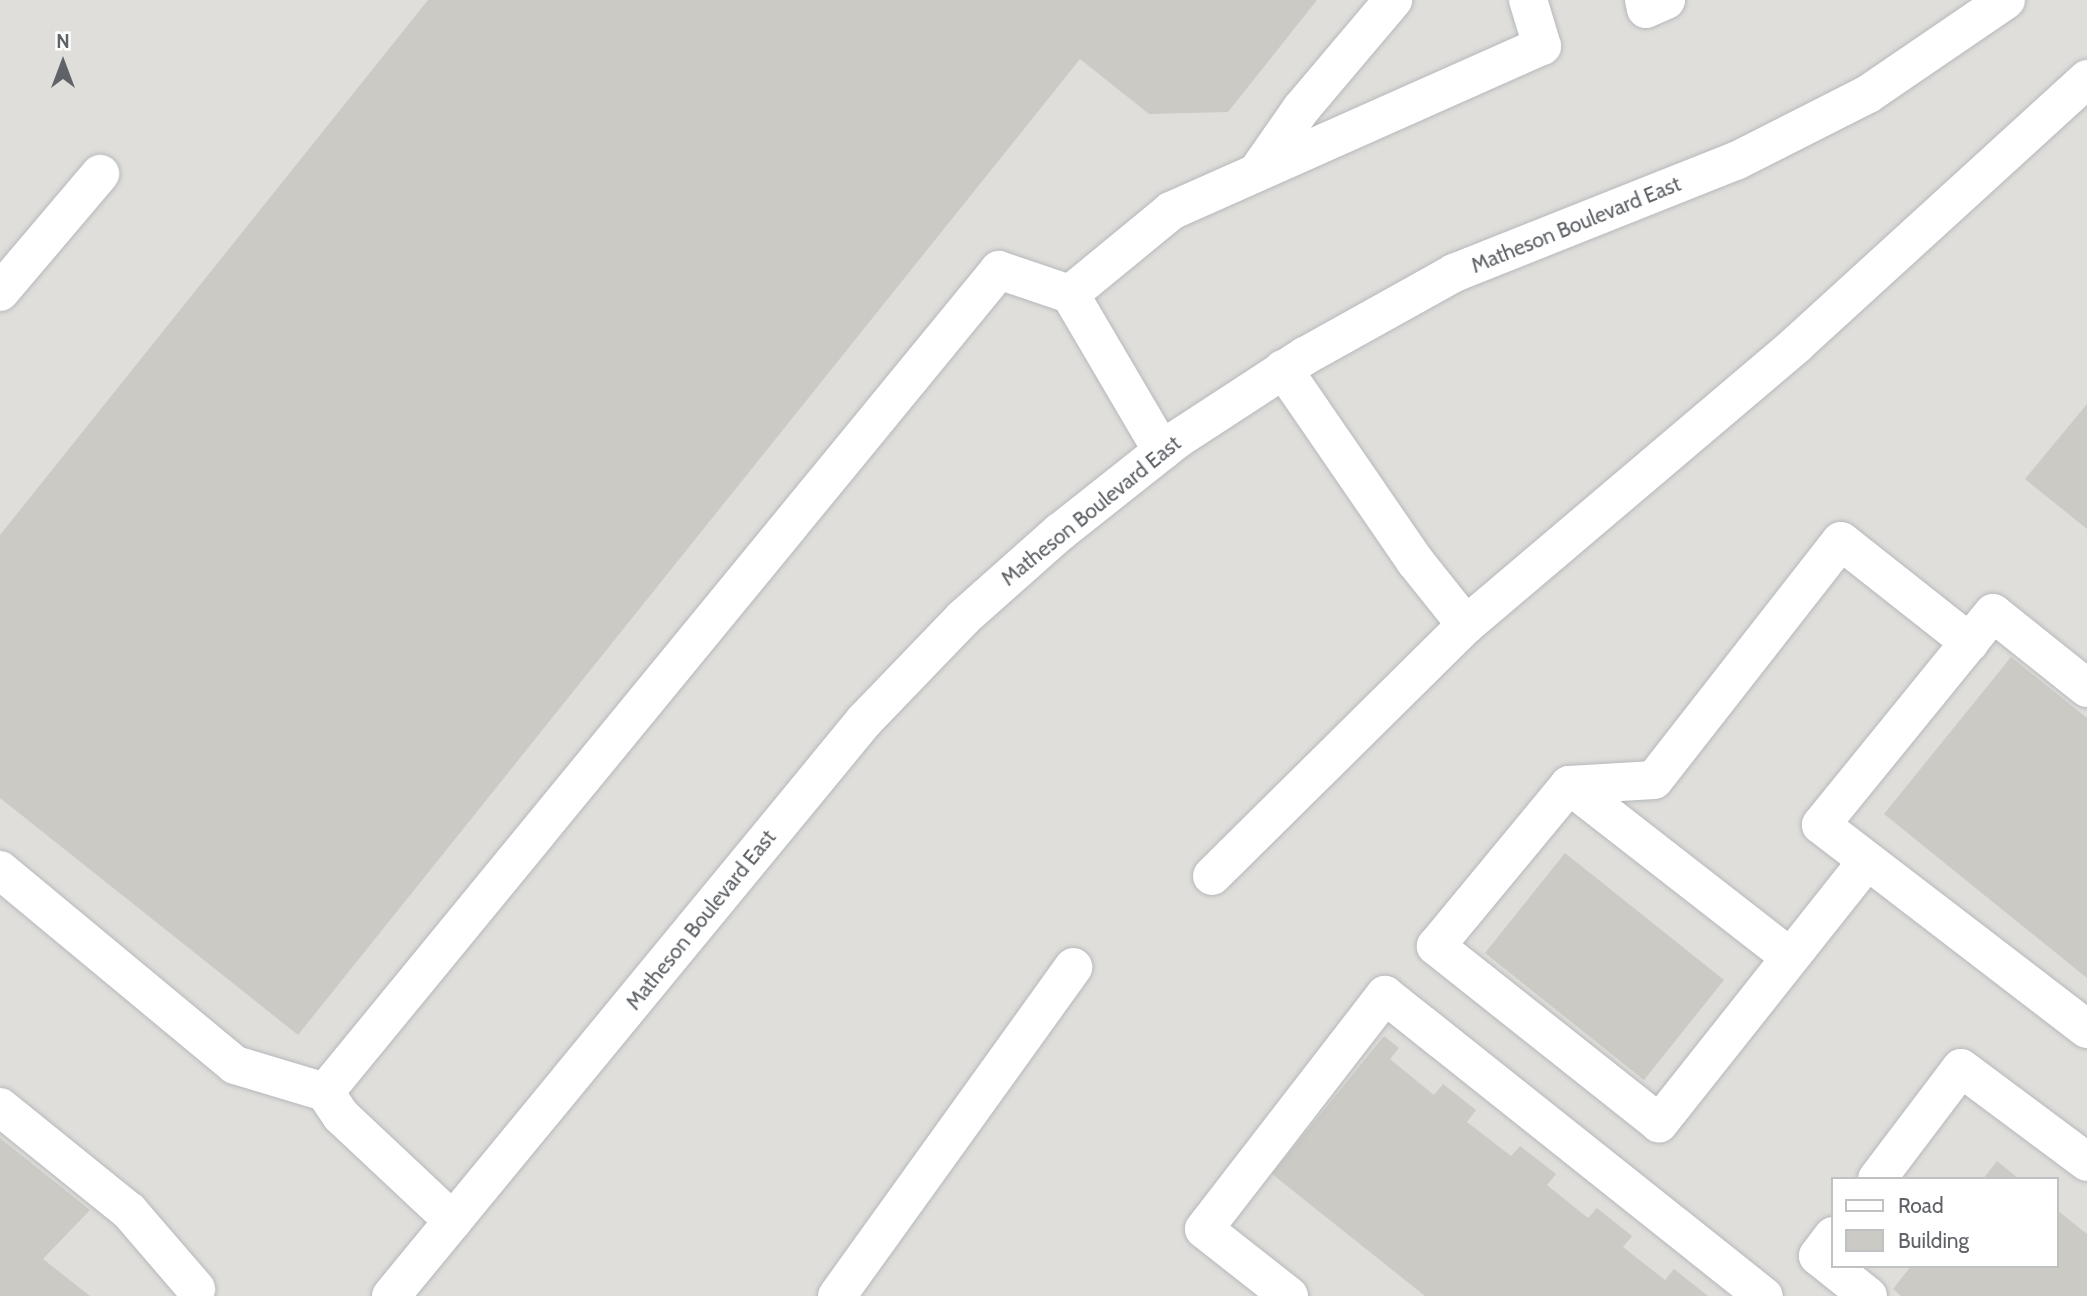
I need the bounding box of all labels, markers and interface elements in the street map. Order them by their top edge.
north arrow [28,28,98,98]
text: N [56,30,70,53]
street label: Matheson Boulevard East [1468,171,1684,279]
street label: Matheson Boulevard East [996,431,1186,591]
street label: Matheson Boulevard East [621,825,781,1015]
legend [1832,1177,2059,1268]
text: Road [1898,1193,1944,1218]
text: Building [1898,1228,1969,1253]

